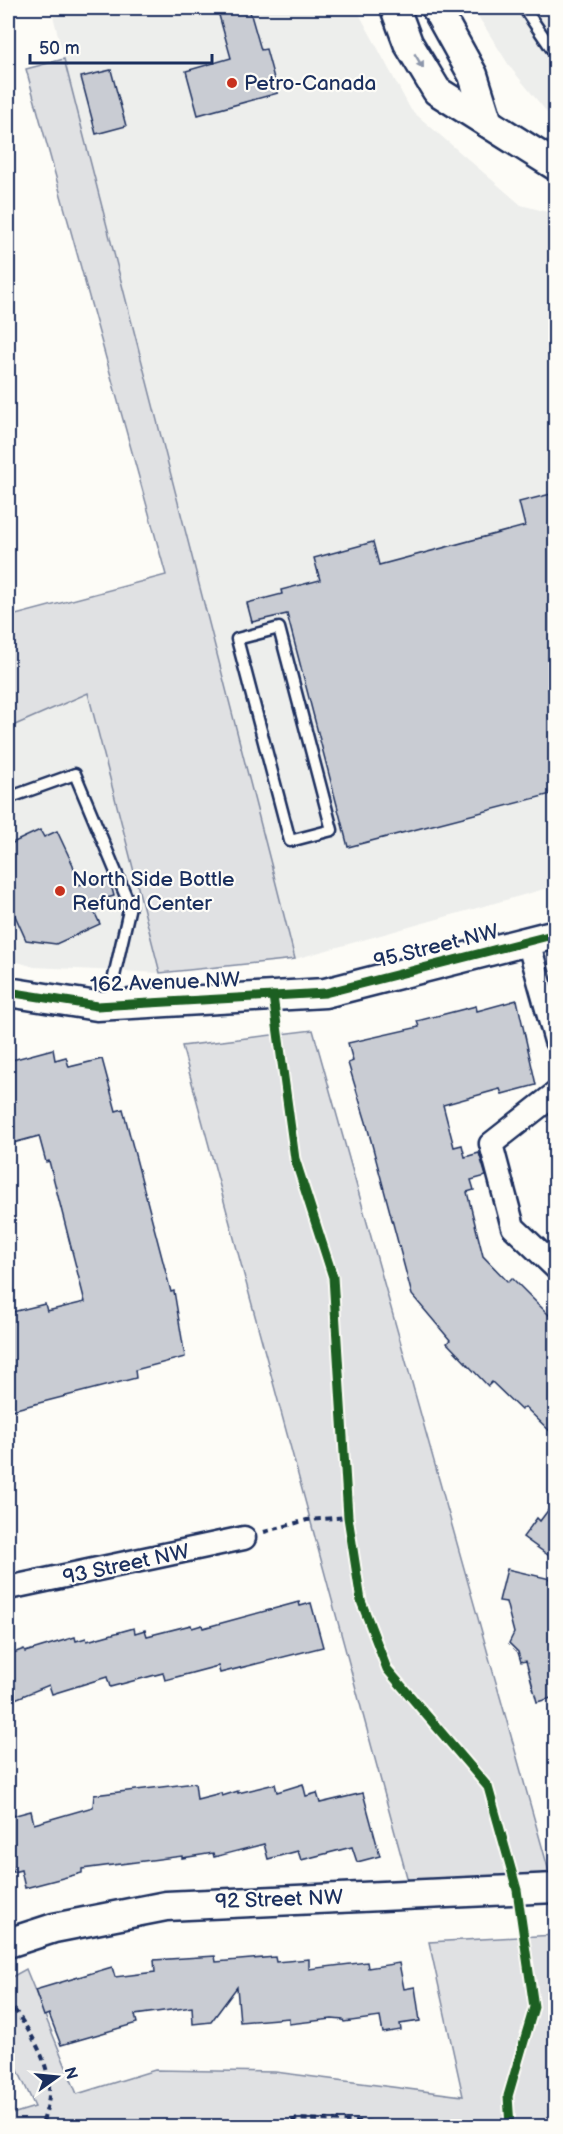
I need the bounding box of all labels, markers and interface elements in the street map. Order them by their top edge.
scale bar [30,27,212,65]
text: 50 m [39,38,80,59]
one-way arrow [413,53,424,69]
place label: Petro-Canada [244,71,377,96]
marker: Petro-Canada [225,76,239,90]
place label: North Side Bottle Refund Center [72,867,235,916]
marker: North Side Bottle Refund Center [53,884,67,898]
street label: 95 Street NW [371,919,501,974]
street label: 162 Avenue NW [89,967,241,998]
street label: 93 Street NW [61,1539,192,1590]
street label: 92 Street NW [215,1885,344,1914]
north arrow [27,2047,87,2107]
text: N [59,2065,81,2082]

